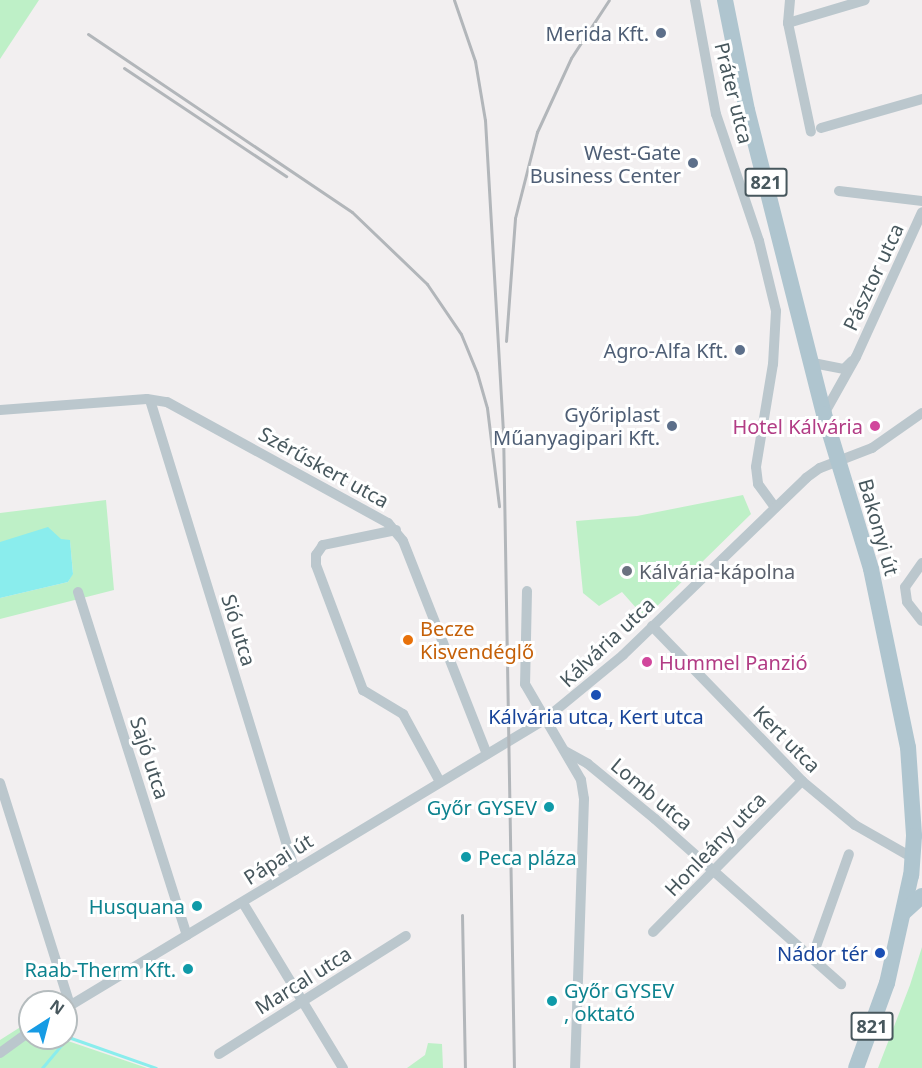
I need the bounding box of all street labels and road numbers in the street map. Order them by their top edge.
street label: Práter utca [710,40,758,146]
road number: 821 [744,167,789,197]
street label: Pásztor utca [838,220,908,334]
street label: Szérűskert utca [255,421,393,513]
street label: Bakonyi út [854,476,904,578]
street label: Sió utca [217,591,261,669]
street label: Kálvária utca [555,592,659,692]
street label: Kert utca [749,701,825,777]
street label: Sajó utca [125,714,175,802]
street label: Lomb utca [606,753,698,835]
street label: Honleány utca [659,787,771,901]
street label: Pápai út [239,828,317,890]
street label: Marcal utca [251,941,355,1019]
road number: 821 [850,1011,894,1041]

